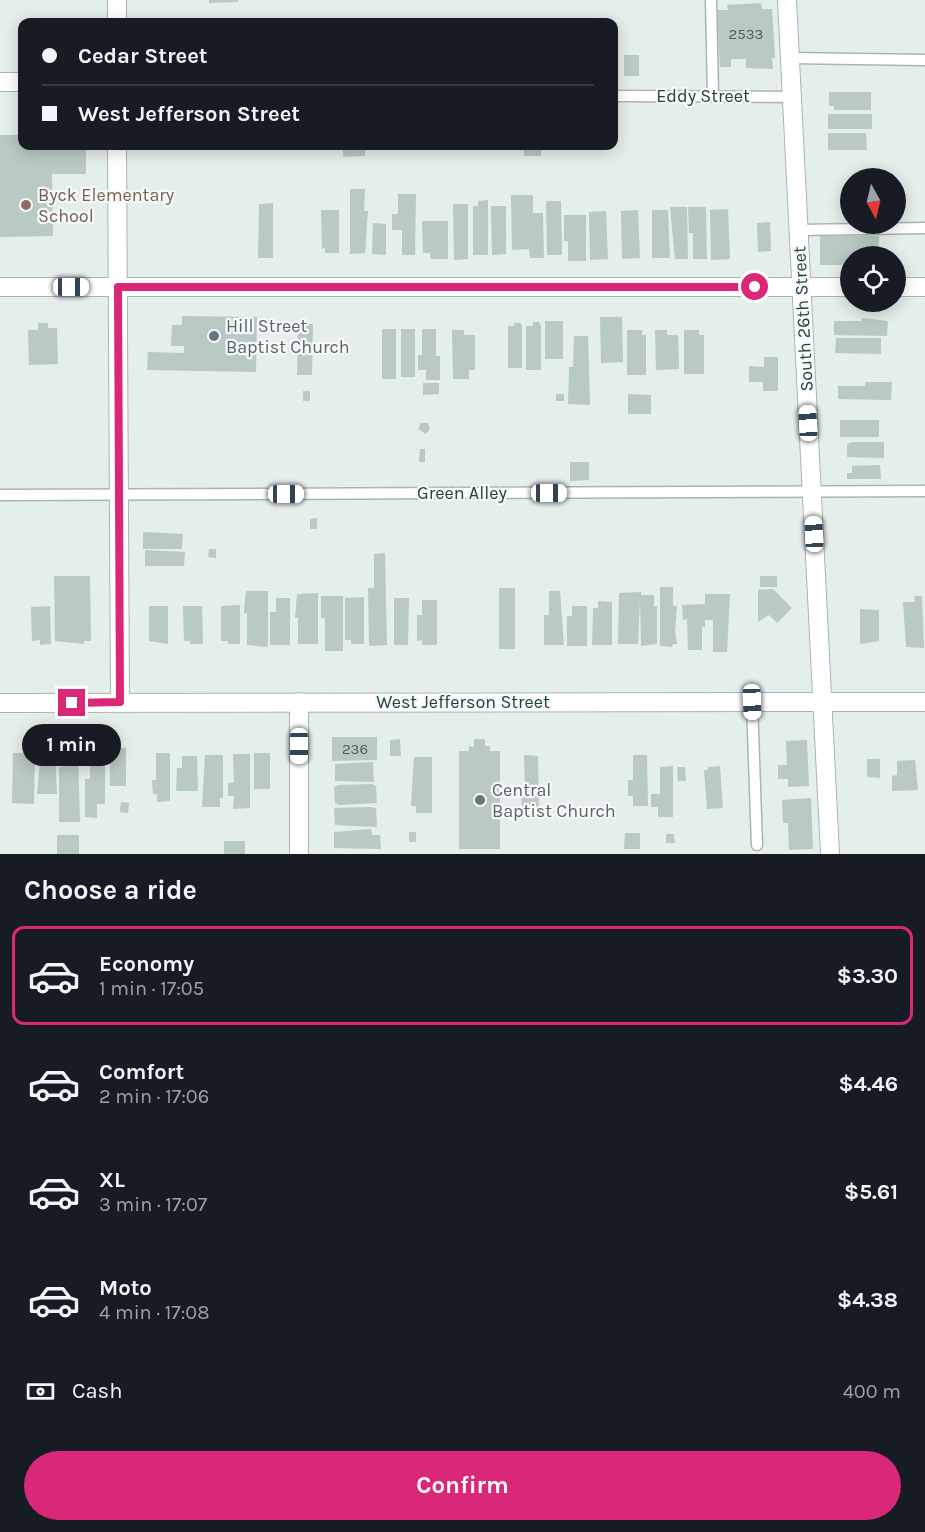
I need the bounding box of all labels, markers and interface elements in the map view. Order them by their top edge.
house number: 2533 [729,25,763,43]
text: Cedar Street [78,43,208,69]
street label: Eddy Street [656,85,750,107]
text: West Jefferson Street [78,101,300,127]
north arrow [840,168,906,234]
map controls [840,168,906,312]
place label: Byck Elementary School [38,184,175,227]
marker: Byck Elementary School [19,198,33,212]
street label: South 26th Street [788,246,818,392]
button: locate [840,246,906,312]
route start [741,273,768,300]
car [53,278,89,296]
place label: Hill Street Baptist Church [226,315,350,358]
marker: Hill Street Baptist Church [207,329,221,343]
car [798,405,818,441]
street label: Green Alley [417,482,507,504]
car [531,484,567,502]
car [268,485,304,503]
car [804,516,824,552]
car [742,684,762,720]
route end [58,689,85,716]
street label: West Jefferson Street [376,691,550,713]
callout: 1 min [22,724,122,766]
car [290,728,308,764]
text: 1 min [46,733,97,756]
house number: 236 [342,740,368,758]
place label: Central Baptist Church [492,779,616,822]
marker: Central Baptist Church [473,793,487,807]
text: Choose a ride [24,874,197,906]
icon: car [27,949,81,1003]
text: Economy [99,951,194,977]
text: $3.30 [837,963,898,989]
text: 1 min · 17:05 [99,977,204,1000]
icon: car [27,1057,81,1111]
text: Comfort [99,1059,184,1085]
text: $4.46 [839,1071,898,1097]
text: 2 min · 17:06 [99,1085,209,1108]
icon: car [27,1165,81,1219]
text: XL [99,1167,125,1193]
text: $5.61 [844,1179,898,1205]
text: 3 min · 17:07 [99,1193,207,1216]
icon: car [27,1273,81,1327]
text: Moto [99,1275,152,1301]
text: $4.38 [837,1287,898,1313]
text: 4 min · 17:08 [99,1301,210,1324]
icon: cash [24,1375,57,1408]
text: Cash [72,1378,122,1404]
text: 400 m [843,1380,901,1403]
button: Confirm [24,1451,901,1520]

